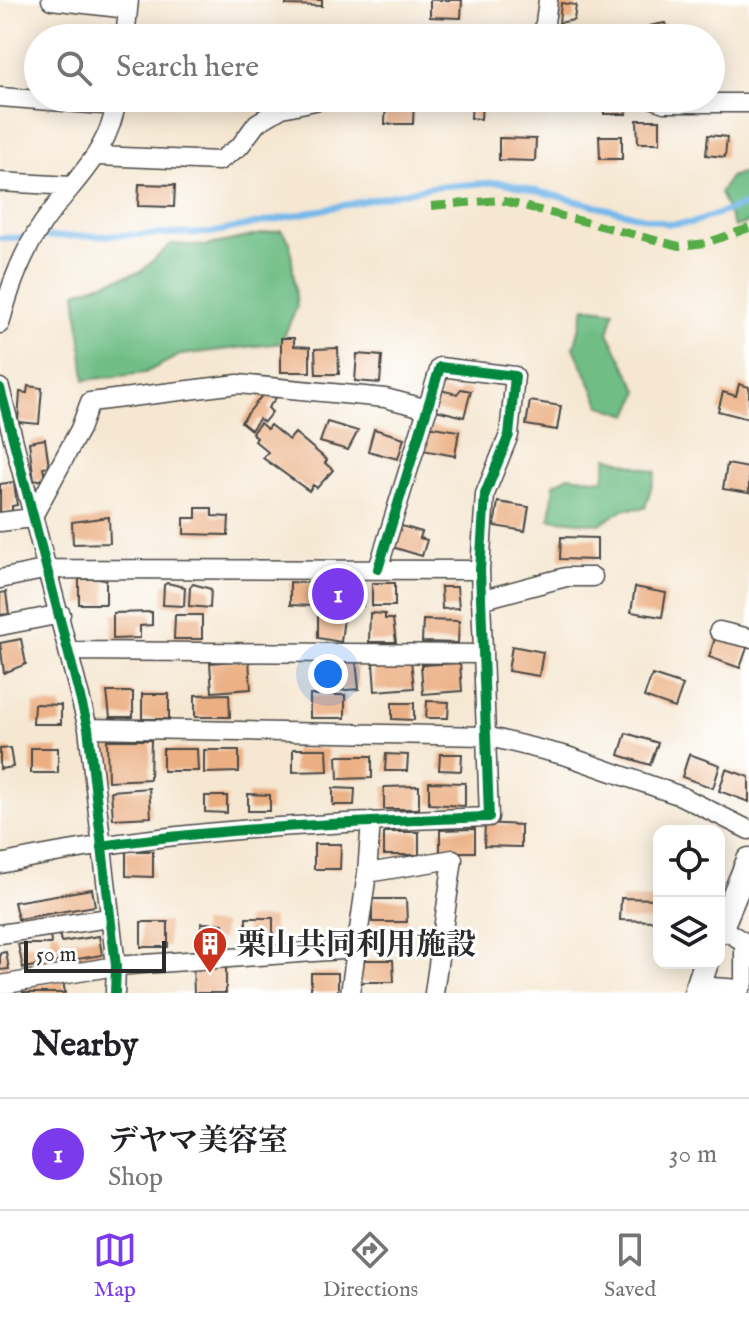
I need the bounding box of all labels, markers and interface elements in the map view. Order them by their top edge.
search box [24,24,725,112]
icon: search [52,46,96,90]
text: Search here [116,49,259,87]
pin: 1 [312,564,364,624]
your location [308,654,348,694]
map controls [653,825,725,969]
button: locate [653,825,725,897]
button: layers [653,897,725,969]
building icon: 栗山共同利用施設 [191,925,229,975]
place label: 栗山共同利用施設 [236,927,476,965]
scale bar [24,937,166,973]
text: 50 m [36,941,77,969]
text: Nearby [32,1024,138,1067]
text: デヤマ美容室 [108,1123,288,1161]
text: 1 [53,1138,63,1171]
text: 30 m [669,1138,717,1171]
text: Shop [108,1161,163,1194]
tab: Map [93,1228,137,1304]
tab: Directions [323,1228,418,1304]
tab: Saved [604,1228,656,1304]

